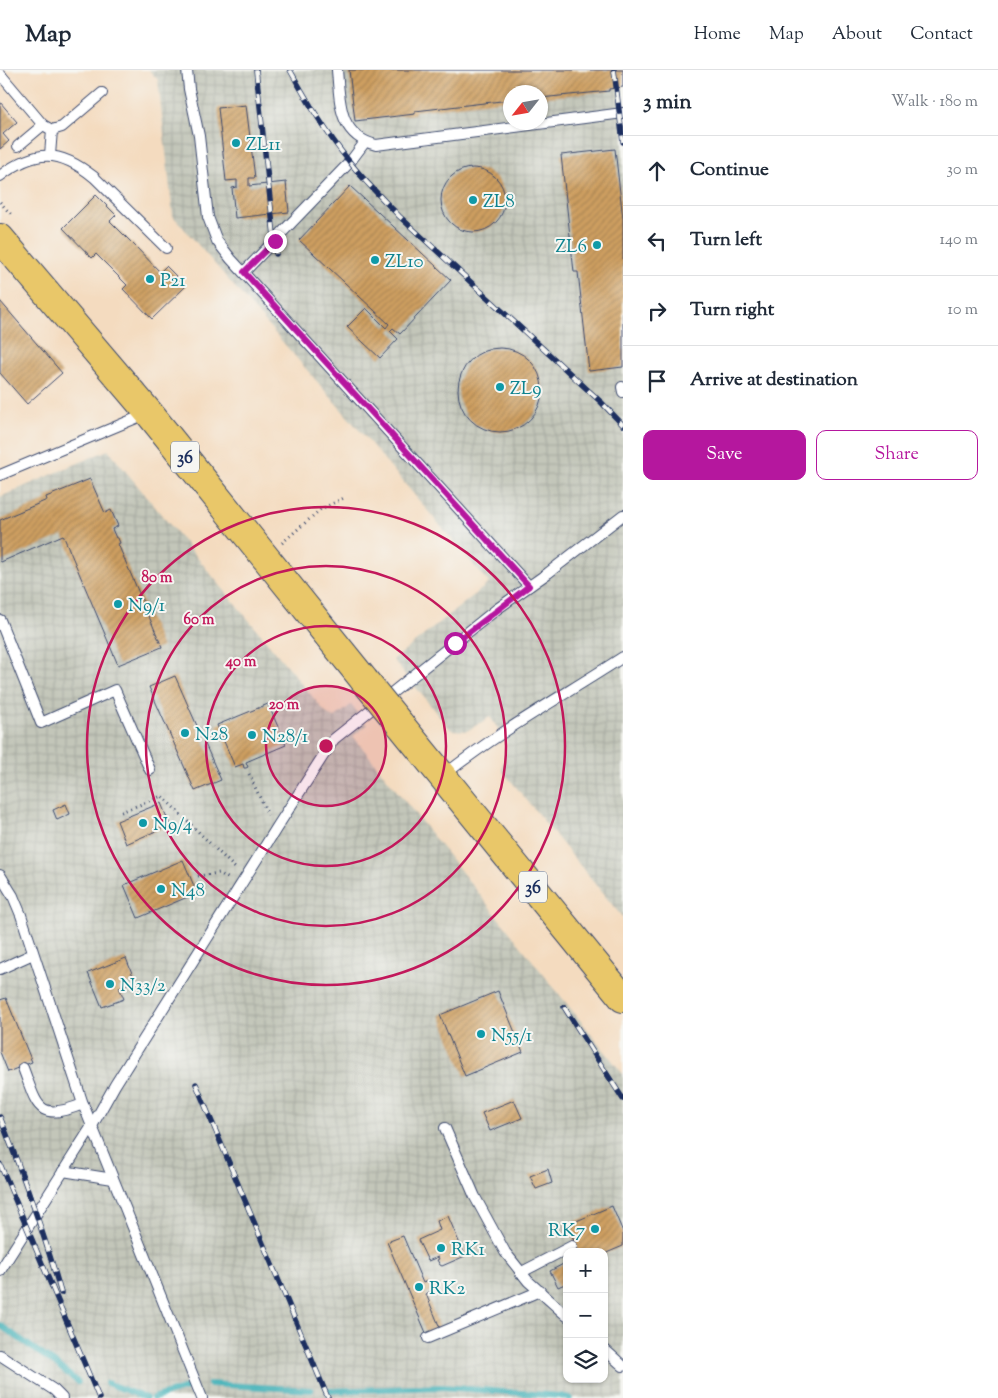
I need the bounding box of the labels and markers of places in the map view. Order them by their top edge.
place label: ZL11 [246,132,282,159]
marker: ZL11 [230,137,242,149]
place label: ZL8 [483,189,515,216]
marker: ZL8 [467,194,479,206]
place label: ZL6 [555,234,587,261]
marker: ZL6 [591,239,603,251]
place label: ZL10 [385,249,423,276]
marker: ZL10 [369,254,381,266]
place label: P21 [160,268,186,295]
marker: P21 [144,273,156,285]
place label: ZL9 [510,376,541,403]
marker: ZL9 [494,381,506,393]
place label: N9/1 [128,593,166,620]
marker: N9/1 [112,598,124,610]
place label: N28 [195,722,228,749]
place label: N28/1 [262,724,309,751]
marker: N28 [179,727,191,739]
marker: N28/1 [246,729,258,741]
centre of rings [317,737,335,755]
place label: N9/4 [153,812,193,839]
marker: N9/4 [137,817,149,829]
place label: N48 [171,878,205,905]
marker: N48 [155,883,167,895]
place label: N33/2 [120,973,166,1000]
marker: N33/2 [104,978,116,990]
place label: N55/1 [491,1023,533,1050]
marker: N55/1 [475,1028,487,1040]
place label: RK7 [548,1218,585,1245]
marker: RK7 [589,1223,601,1235]
place label: RK1 [451,1237,485,1264]
marker: RK1 [435,1242,447,1254]
place label: RK2 [429,1276,465,1303]
marker: RK2 [413,1281,425,1293]

